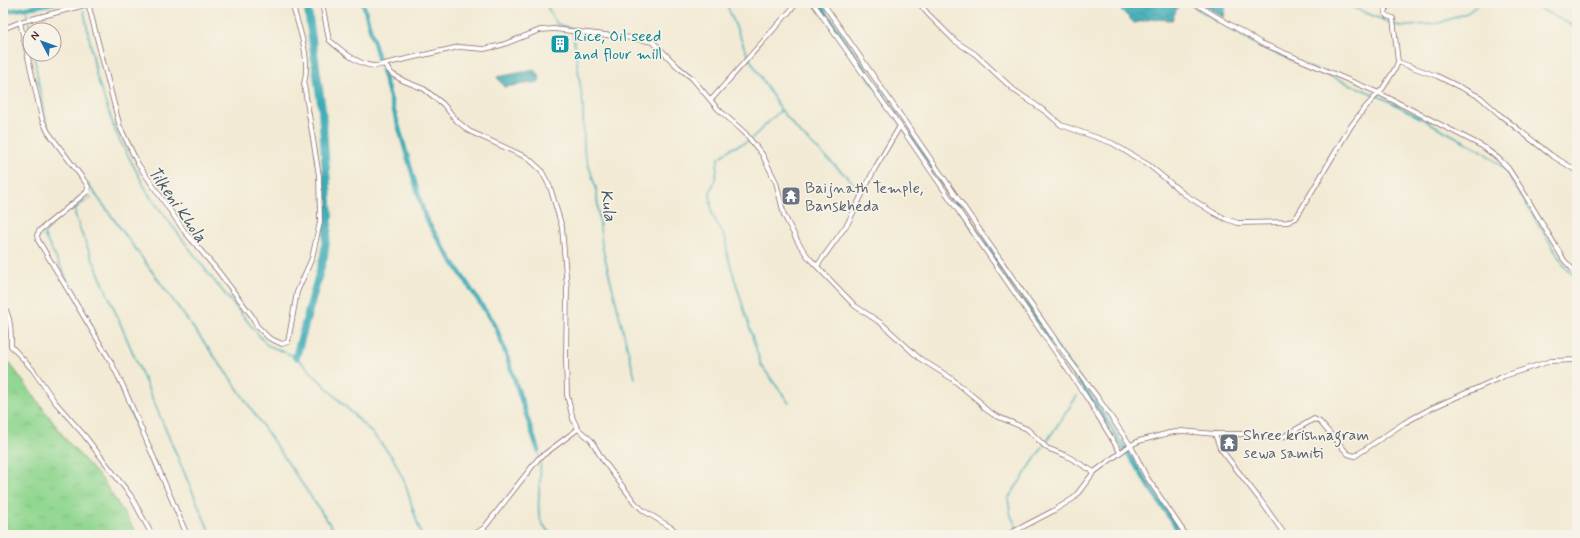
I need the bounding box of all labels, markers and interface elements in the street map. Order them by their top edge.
north arrow [22,22,62,62]
place label: Rice, Oil seed and flour mill [574,26,662,65]
text: N [28,29,43,43]
building icon: Rice, Oil seed and flour mill [549,33,571,55]
water label: Tilkeni Khola [143,162,212,247]
place label: Baijnath Temple, Banskheda [805,178,924,217]
temple icon: Baijnath Temple, Banskheda [780,185,802,207]
water label: Kula [595,188,621,223]
place label: Shree krishnagram sewa samiti [1243,425,1369,464]
temple icon: Shree krishnagram sewa samiti [1218,432,1240,454]

